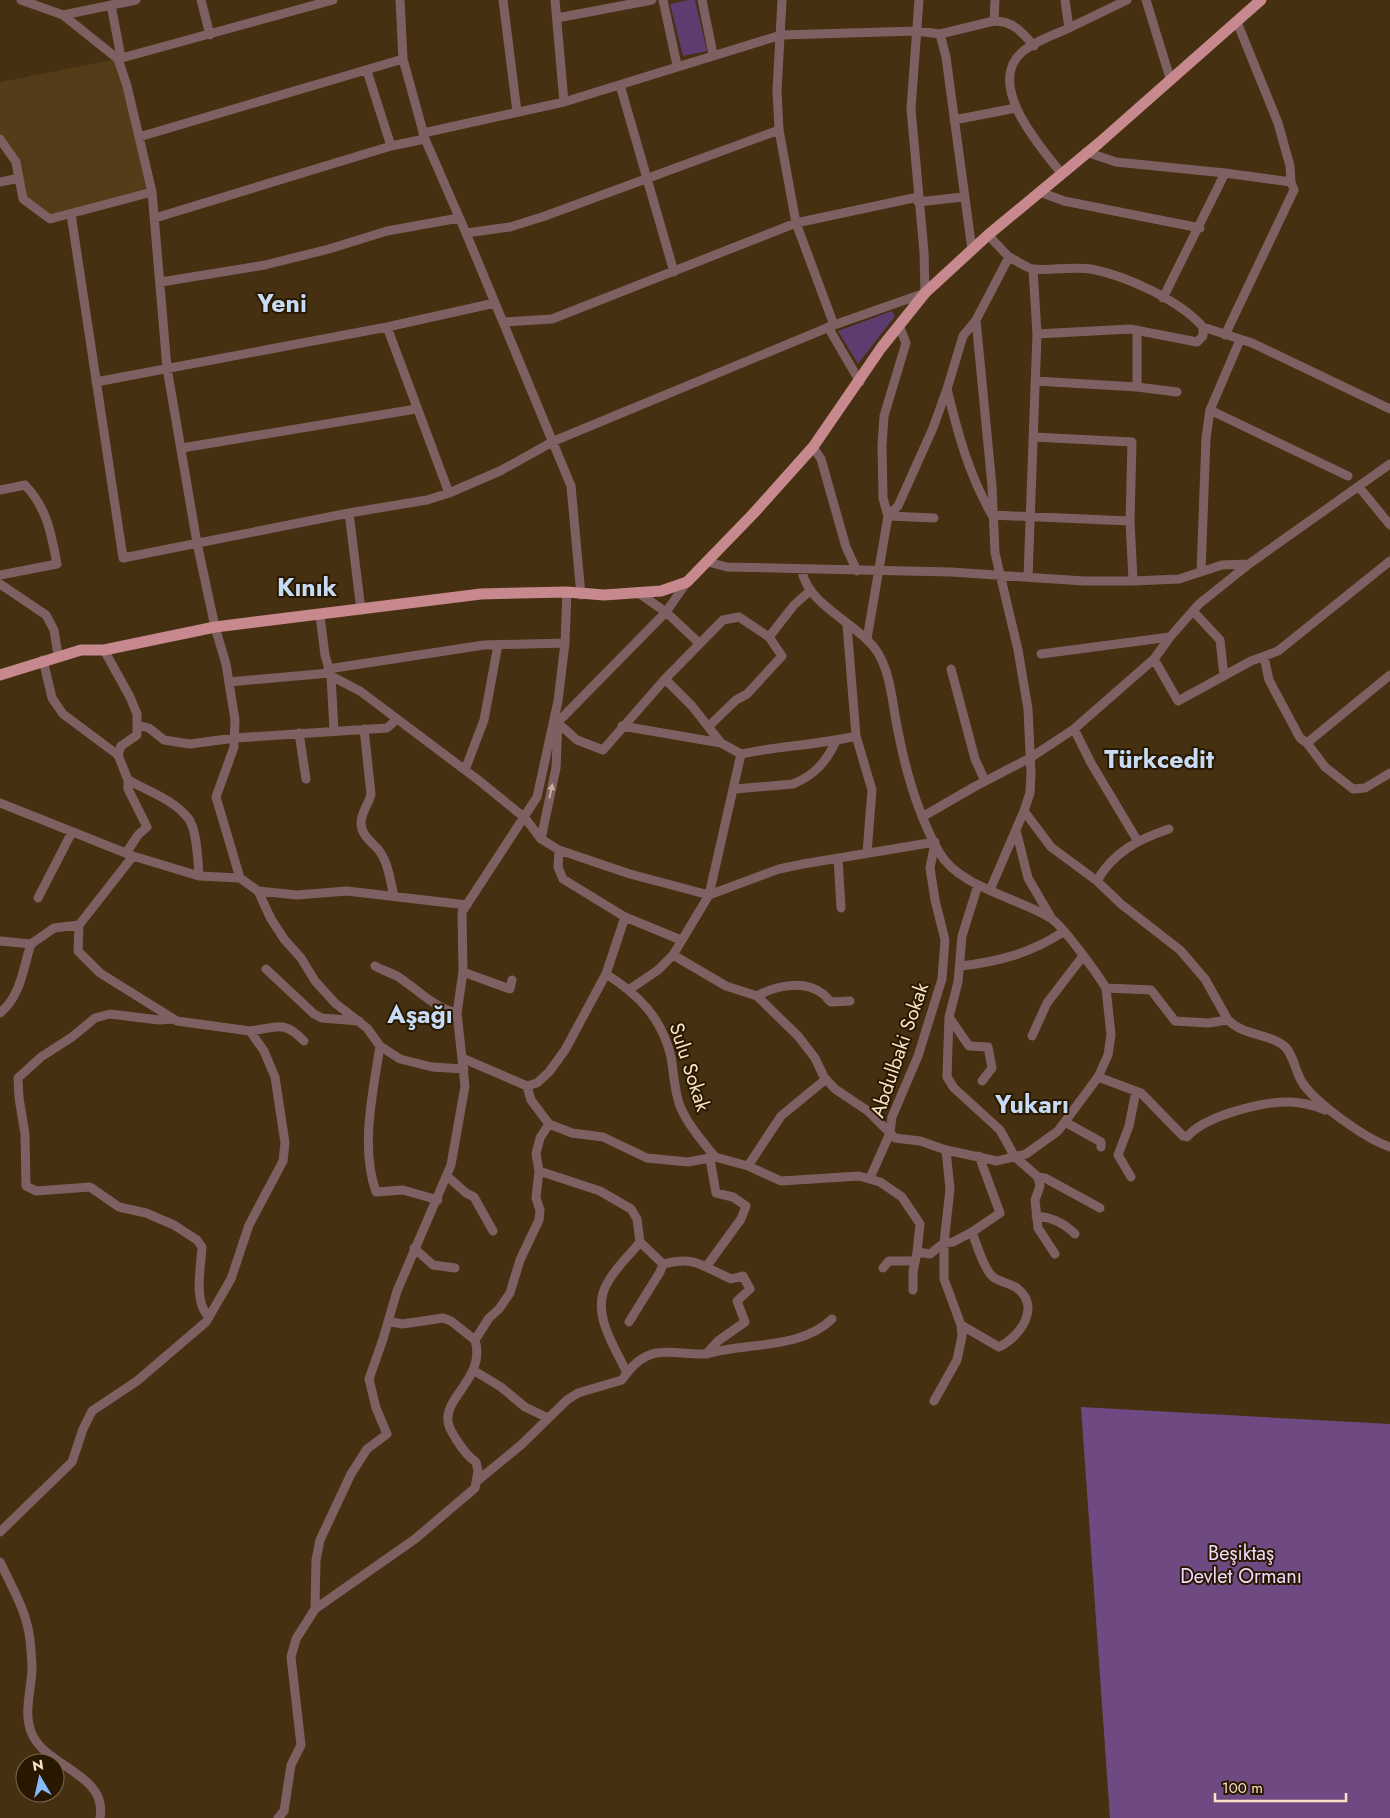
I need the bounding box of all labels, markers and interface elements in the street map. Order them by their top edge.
district label: Yeni [256,285,307,321]
district label: Kınık [277,569,338,605]
district label: Türkcedit [1104,741,1214,777]
one-way arrow [548,782,556,798]
street label: Abdulbaki Sokak [863,978,936,1122]
district label: Aşağı [386,996,453,1032]
street label: Sulu Sokak [662,1019,718,1115]
district label: Yukarı [994,1086,1069,1122]
park label: Beşiktaş Devlet Ormanı [1180,1539,1302,1591]
north arrow [15,1753,65,1803]
text: N [31,1754,45,1776]
scale bar [1215,1770,1346,1802]
text: 100 m [1222,1777,1263,1799]

